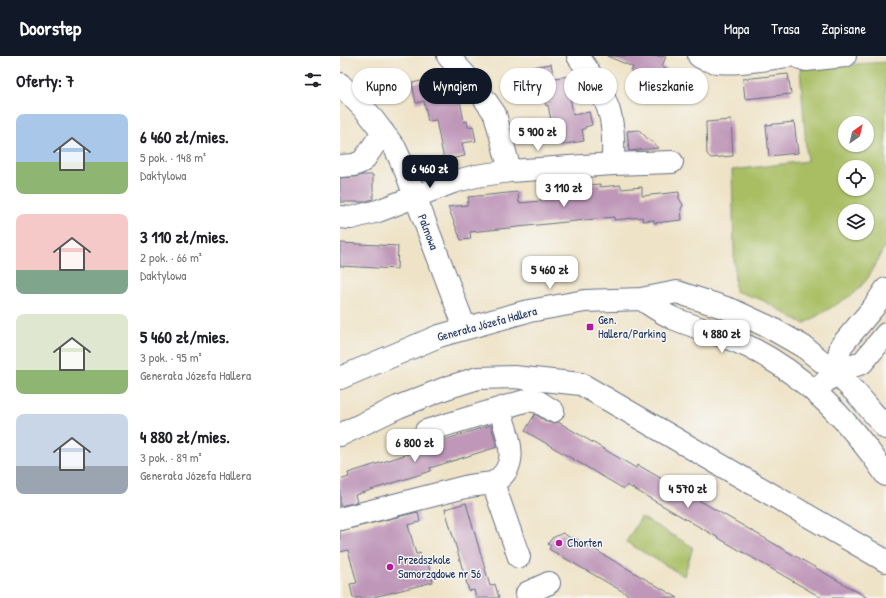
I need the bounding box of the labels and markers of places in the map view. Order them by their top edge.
pin: 5 900 zł [497,118,579,152]
pin: 6 460 zł [389,155,471,189]
pin: 3 110 zł [523,174,605,208]
pin: 5 460 zł [509,256,591,290]
place label: Gen. Hallera/Parking [598,311,666,342]
pin: 4 880 zł [681,320,763,354]
marker: Gen. Hallera/Parking [585,322,595,332]
pin: 6 800 zł [374,429,456,463]
pin: 4 570 zł [647,475,729,509]
place label: Chorten [567,534,602,551]
marker: Chorten [554,538,564,548]
place label: Przedszkole Samorządowe nr 56 [398,551,481,582]
marker: Przedszkole Samorządowe nr 56 [385,562,395,572]

